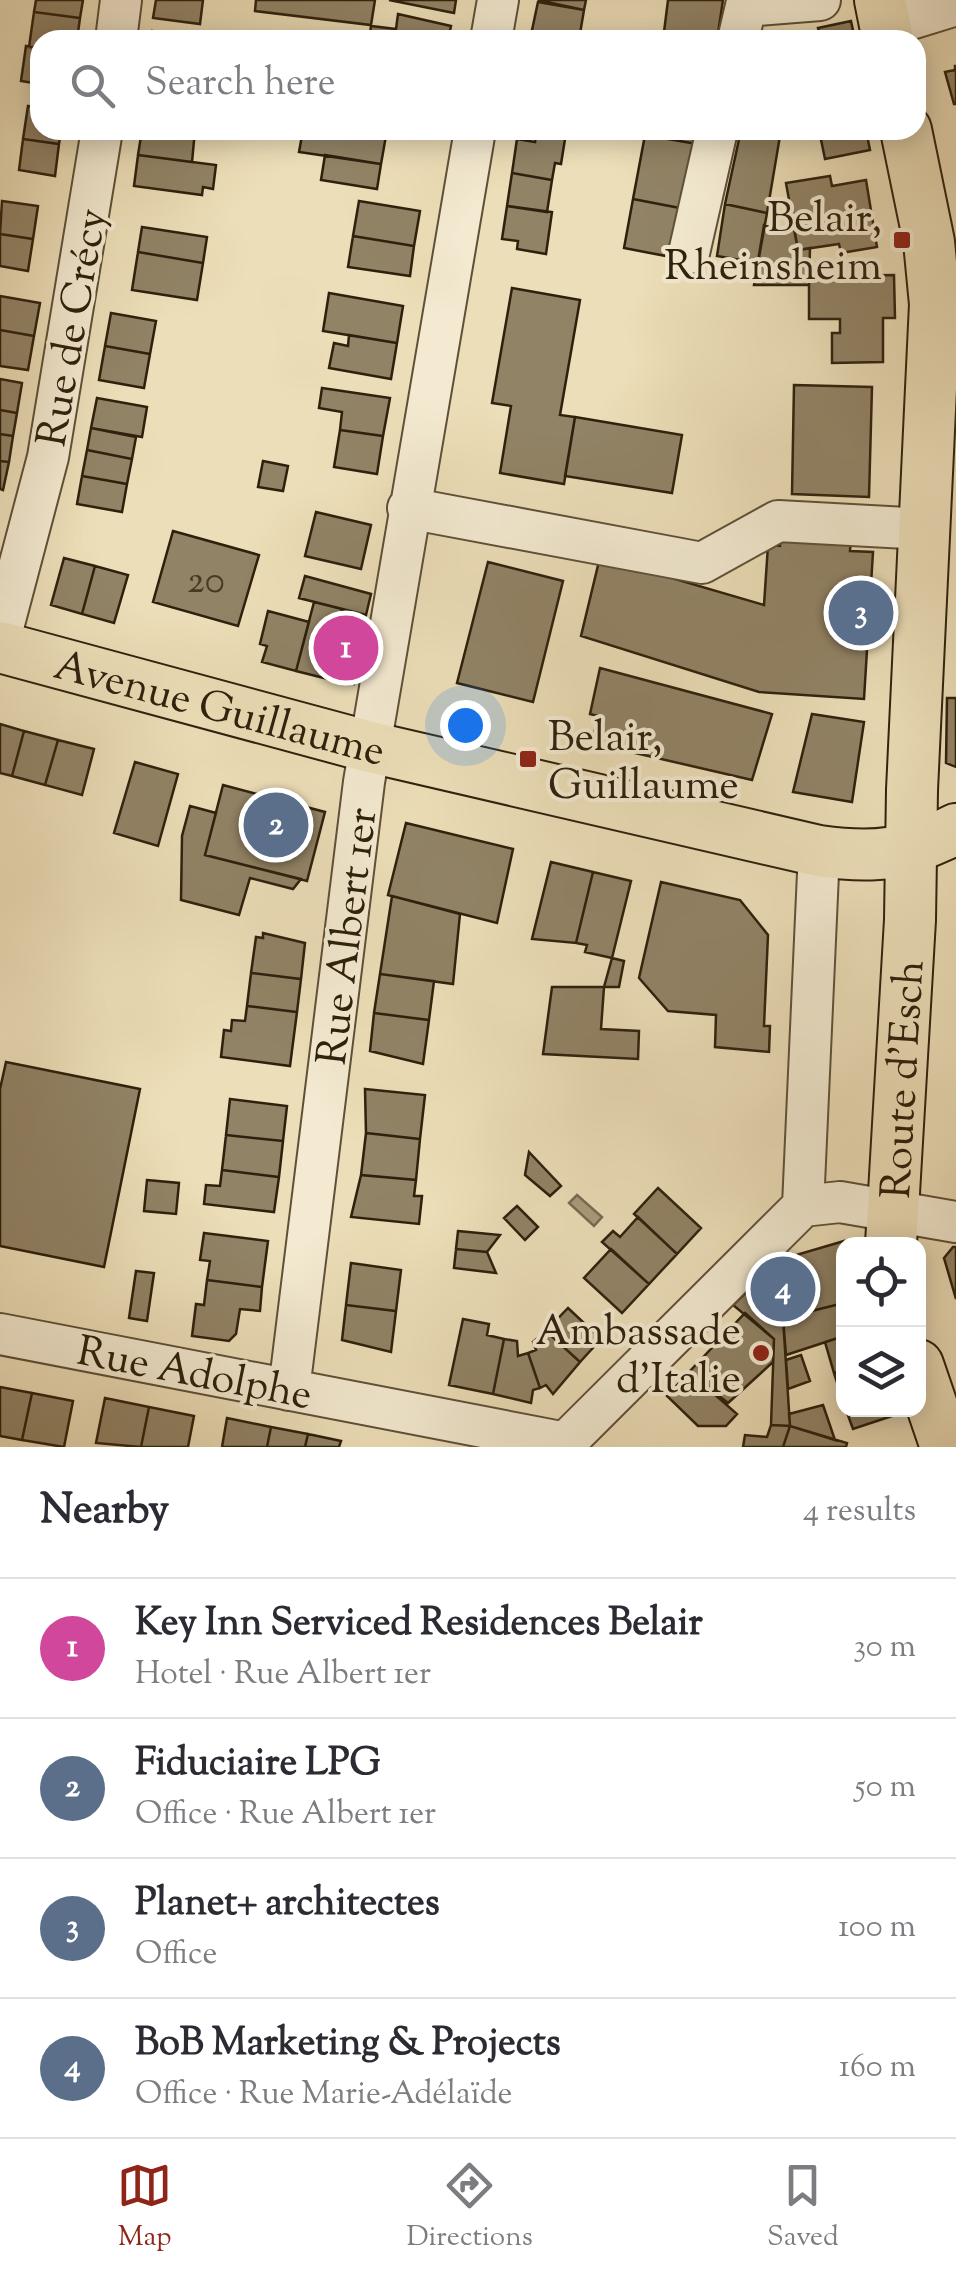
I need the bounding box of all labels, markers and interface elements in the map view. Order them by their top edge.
search box [30,30,926,140]
icon: search [65,58,120,113]
text: Search here [145,58,336,112]
place label: Belair, Rheinsheim [664,191,882,299]
street label: Rue de Crécy [24,204,125,452]
marker: Belair, Rheinsheim [891,229,913,251]
house number: 20 [187,556,225,610]
pin: 3 [828,576,894,650]
pin: 1 [314,610,378,686]
street label: Avenue Guillaume [47,638,390,784]
your location [440,700,491,751]
place label: Belair, Guillaume [548,710,739,818]
marker: Belair, Guillaume [517,748,539,770]
pin: 2 [244,788,308,862]
street label: Rue Albert 1er [304,804,396,1069]
street label: Route d'Esch [869,959,943,1201]
map controls [836,1237,926,1417]
button: locate [836,1237,926,1327]
pin: 4 [750,1252,816,1326]
place label: Ambassade d'Italie [536,1304,741,1412]
street label: Rue Adolphe [72,1324,317,1428]
button: layers [836,1327,926,1417]
marker: Ambassade d'Italie [750,1342,772,1364]
text: Nearby [40,1482,169,1542]
text: 4 results [803,1489,916,1535]
text: Key Inn Serviced Residences Belair [135,1598,703,1652]
text: 1 [67,1625,78,1671]
text: 30 m [853,1625,916,1671]
text: Hotel · Rue Albert 1er [135,1652,431,1698]
text: Fiduciaire LPG [135,1738,381,1792]
text: 2 [65,1765,80,1811]
text: 50 m [855,1765,916,1811]
text: Office · Rue Albert 1er [135,1792,436,1838]
text: Planet+ architectes [135,1878,440,1932]
text: 3 [66,1905,79,1951]
text: 100 m [838,1905,916,1951]
text: Office [135,1932,217,1978]
text: BoB Marketing & Projects [135,2018,561,2072]
text: 4 [64,2045,81,2091]
text: 160 m [839,2045,916,2091]
text: Office · Rue Marie-Adélaïde [135,2072,512,2118]
tab: Map [117,2158,172,2258]
tab: Directions [406,2158,533,2258]
tab: Saved [767,2158,839,2258]

